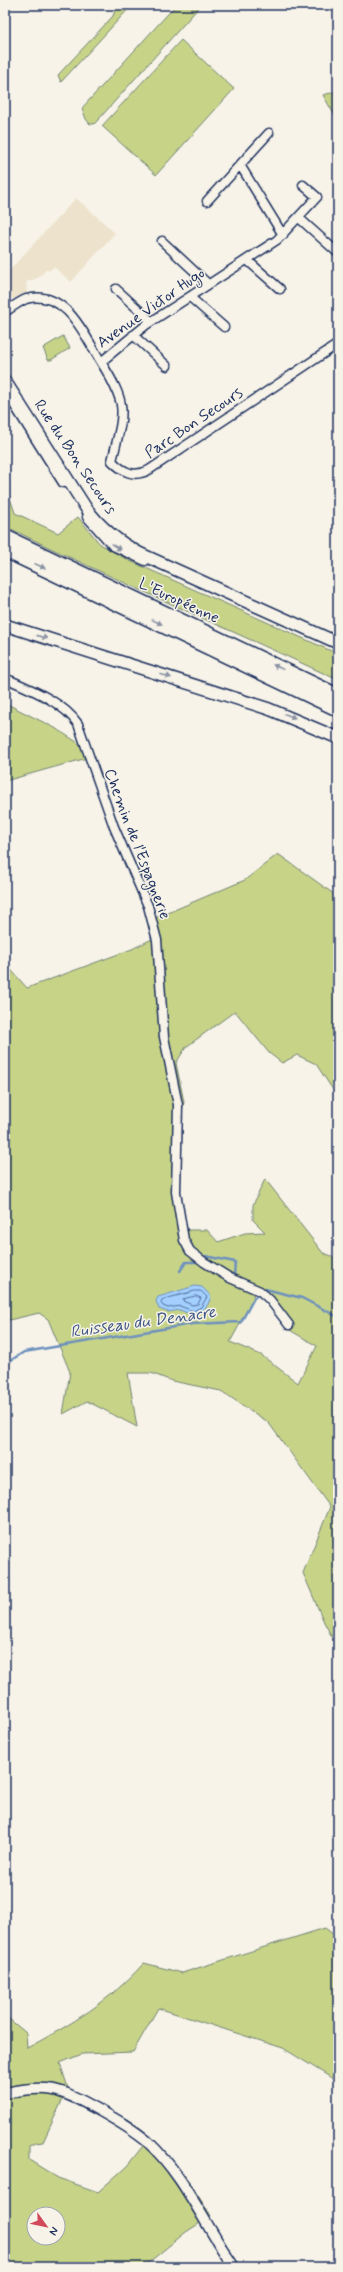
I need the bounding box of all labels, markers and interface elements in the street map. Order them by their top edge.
street label: Avenue Victor Hugo [93,263,210,354]
street label: Parc Bon Secours [141,382,247,464]
street label: Rue du Bon Secours [29,396,121,518]
one-way arrow [111,543,121,551]
one-way arrow [35,563,46,569]
street label: L'Européenne [135,573,223,629]
one-way arrow [152,619,163,626]
one-way arrow [36,634,48,640]
one-way arrow [272,664,283,670]
one-way arrow [160,673,172,679]
one-way arrow [284,714,296,720]
street label: Chemin de l'Espagnerie [98,766,175,923]
water label: Ruisseau du Denacre [69,1301,218,1343]
north arrow [26,2206,66,2246]
text: N [46,2224,61,2238]

